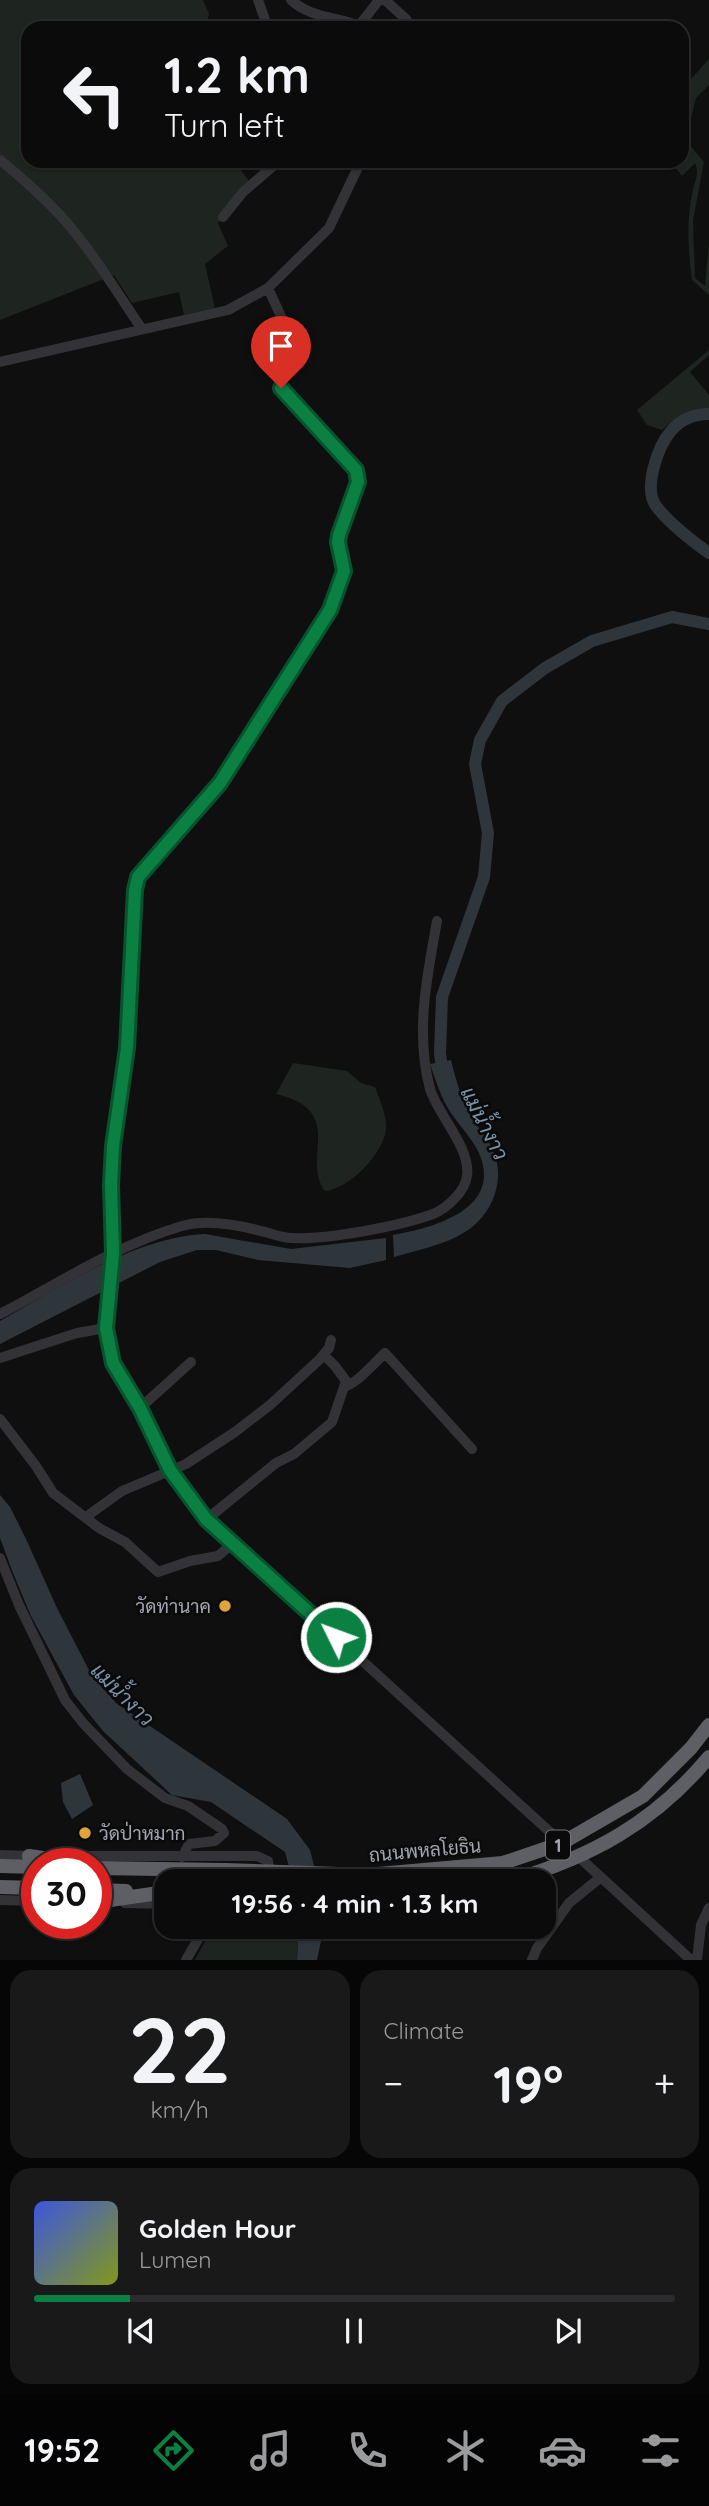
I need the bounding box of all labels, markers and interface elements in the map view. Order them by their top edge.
text: 1.2 km [164,44,310,105]
icon: left [49,49,140,140]
text: Turn left [164,105,285,145]
pin [251,316,311,388]
icon: arrive [262,327,300,365]
water label: แม่น้ำงาว [455,1080,518,1164]
place label: วัดท่านาค [136,1594,211,1618]
marker: วัดท่านาค [217,1598,233,1614]
position arrow [299,1600,373,1674]
water label: แม่น้ำงาว [86,1654,163,1731]
place label: วัดป่าหมาก [99,1821,186,1845]
marker: วัดป่าหมาก [77,1825,93,1841]
road number: 1 [546,1830,570,1859]
street label: ถนนพหลโยธิน [368,1833,482,1867]
speed limit sign: 30 [21,1848,112,1939]
text: 19:56 · 4 min · 1.3 km [232,1887,478,1920]
text: 22 [128,1992,232,2106]
text: Climate [384,2016,464,2045]
text: 19° [493,2051,564,2116]
text: − [384,2059,403,2107]
text: + [654,2059,675,2107]
text: km/h [151,2095,209,2124]
text: Golden Hour [139,2212,296,2245]
text: Lumen [139,2245,212,2274]
icon: previous [122,2312,160,2350]
icon: pause [335,2312,373,2350]
icon: next [549,2312,587,2350]
icon: directions [149,2426,198,2475]
icon: music [246,2426,295,2475]
icon: phone [343,2426,392,2475]
icon: climate [441,2426,490,2475]
icon: car [538,2426,587,2475]
icon: filters [636,2426,685,2475]
text: 19:52 [24,2430,100,2470]

